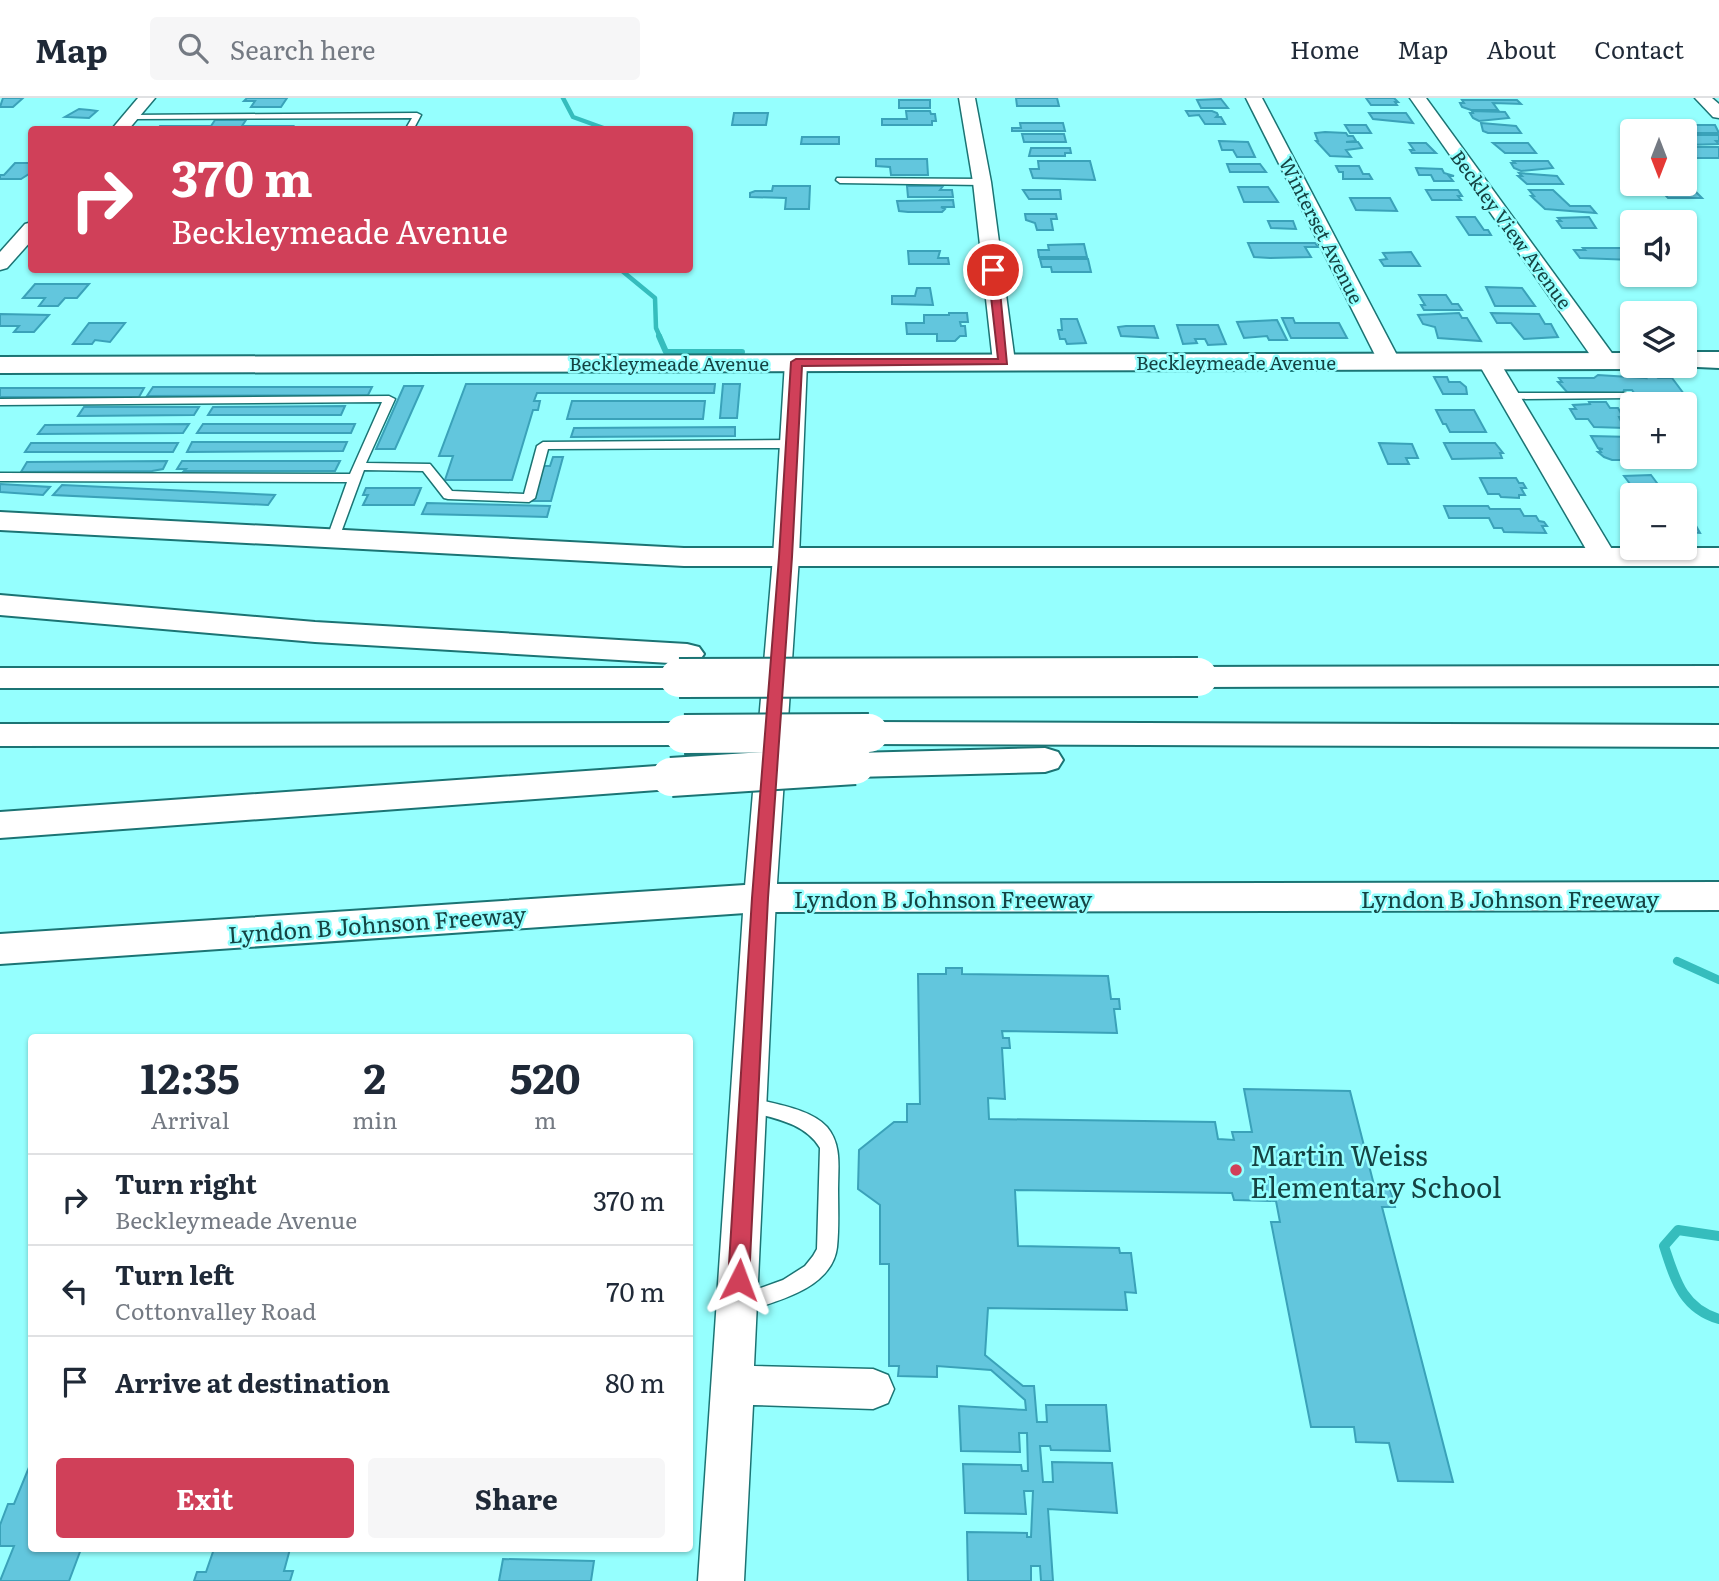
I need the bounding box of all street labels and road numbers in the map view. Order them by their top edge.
street label: Beckley View Avenue [1445,144,1579,314]
street label: Winterset Avenue [1273,152,1371,308]
street label: Beckleymeade Avenue [1136,348,1336,376]
street label: Beckleymeade Avenue [569,349,769,377]
street label: Lyndon B Johnson Freeway [794,881,1093,915]
street label: Lyndon B Johnson Freeway [1361,881,1660,915]
street label: Lyndon B Johnson Freeway [227,896,528,950]

